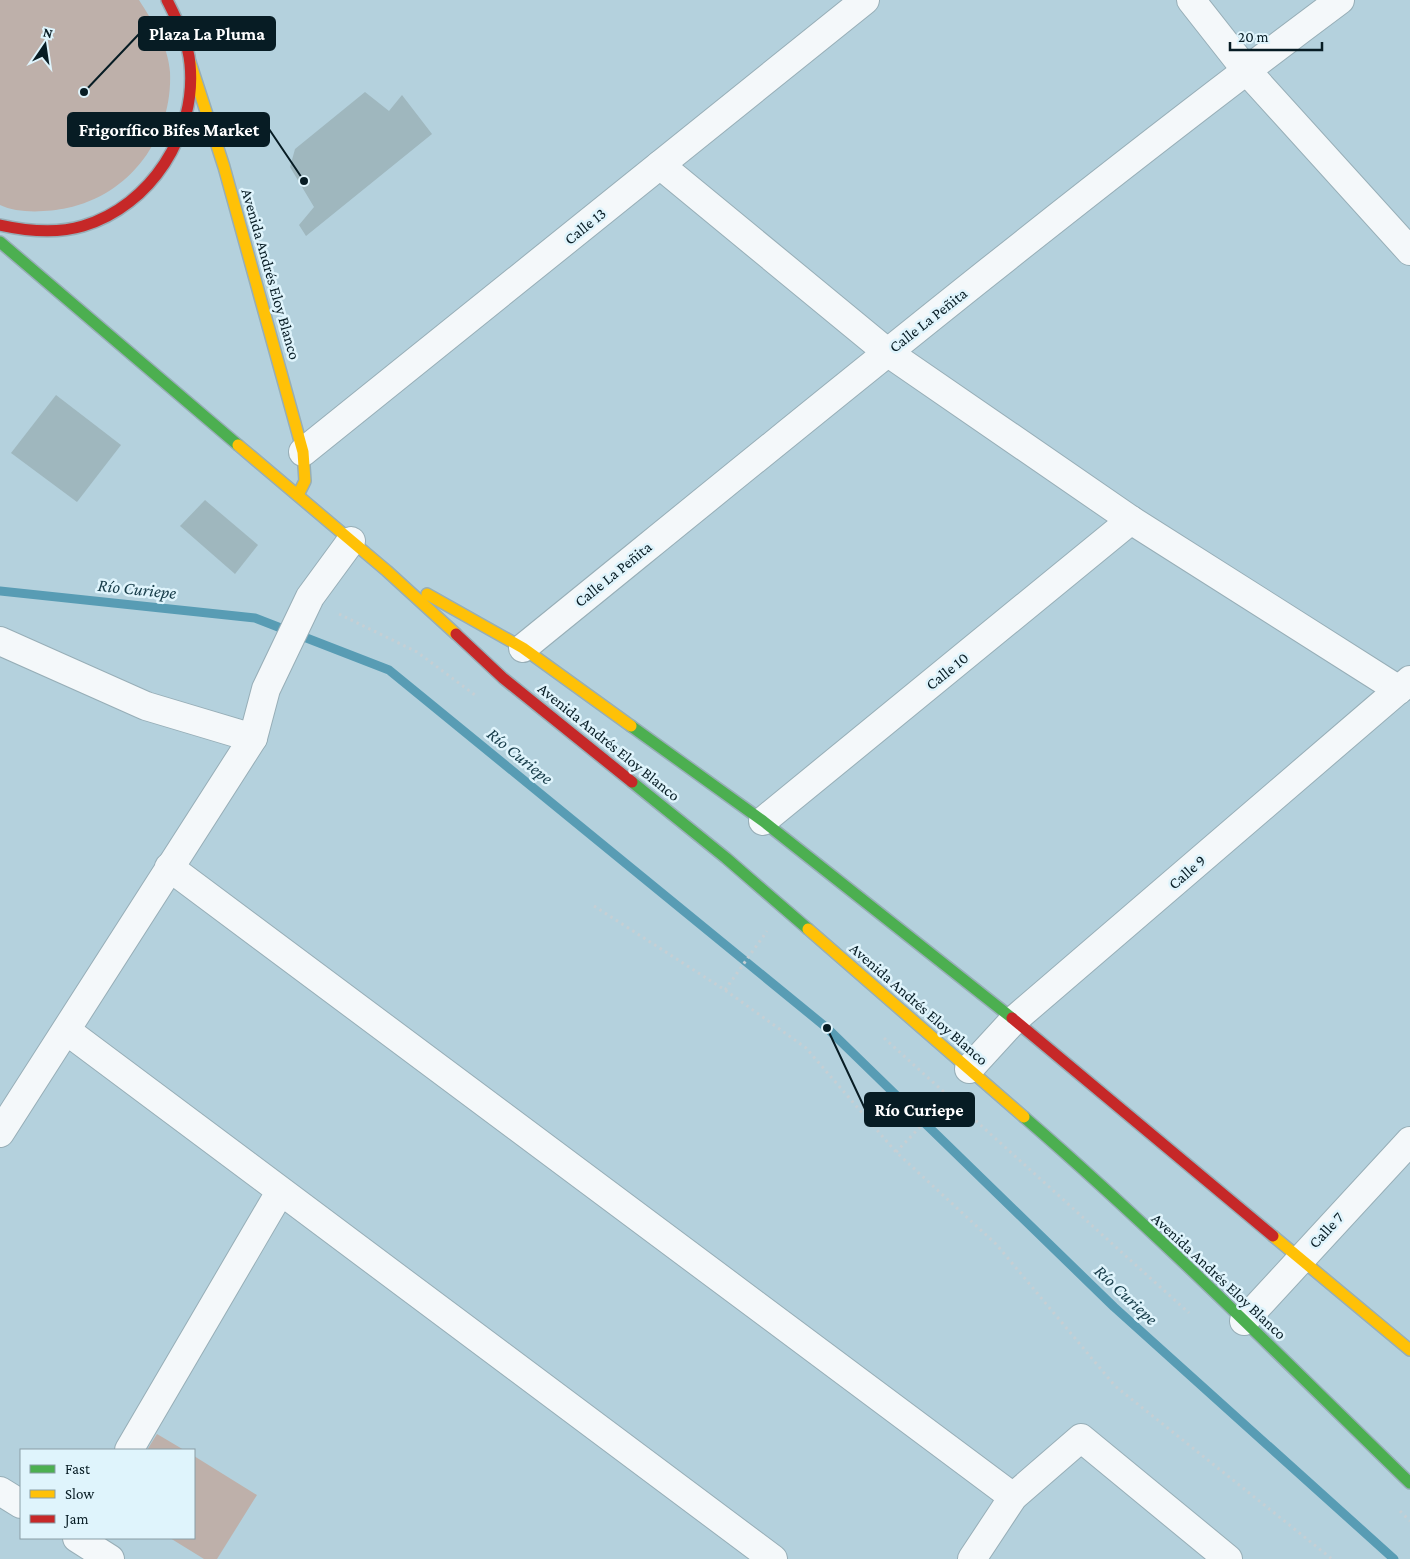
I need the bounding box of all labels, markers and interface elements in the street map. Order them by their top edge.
callout: Plaza La Pluma [139,17,275,50]
north arrow [20,20,70,70]
scale bar [1230,20,1322,52]
text: N [41,23,55,41]
text: Plaza La Pluma [149,24,265,44]
text: 20 m [1238,29,1269,45]
callout: Frigorífico Bifes Market [68,113,269,146]
text: Frigorífico Bifes Market [79,120,260,140]
street label: Avenida Andrés Eloy Blanco [237,187,304,362]
street label: Calle 13 [561,204,609,248]
street label: Calle La Peñita [886,284,971,356]
street label: Calle La Peñita [571,538,655,610]
water label: Río Curiepe [97,575,177,603]
street label: Calle 10 [922,649,972,693]
street label: Avenida Andrés Eloy Blanco [534,680,683,805]
water label: Río Curiepe [483,723,557,789]
street label: Calle 9 [1165,851,1209,893]
street label: Avenida Andrés Eloy Blanco [846,940,991,1069]
callout: Río Curiepe [865,1093,974,1126]
text: Río Curiepe [874,1100,964,1120]
street label: Calle 7 [1305,1208,1347,1251]
street label: Avenida Andrés Eloy Blanco [1148,1209,1290,1343]
water label: Río Curiepe [1090,1261,1162,1329]
legend [20,1449,195,1539]
text: Fast [65,1461,91,1477]
text: Slow [65,1486,95,1502]
text: Jam [63,1511,88,1528]

